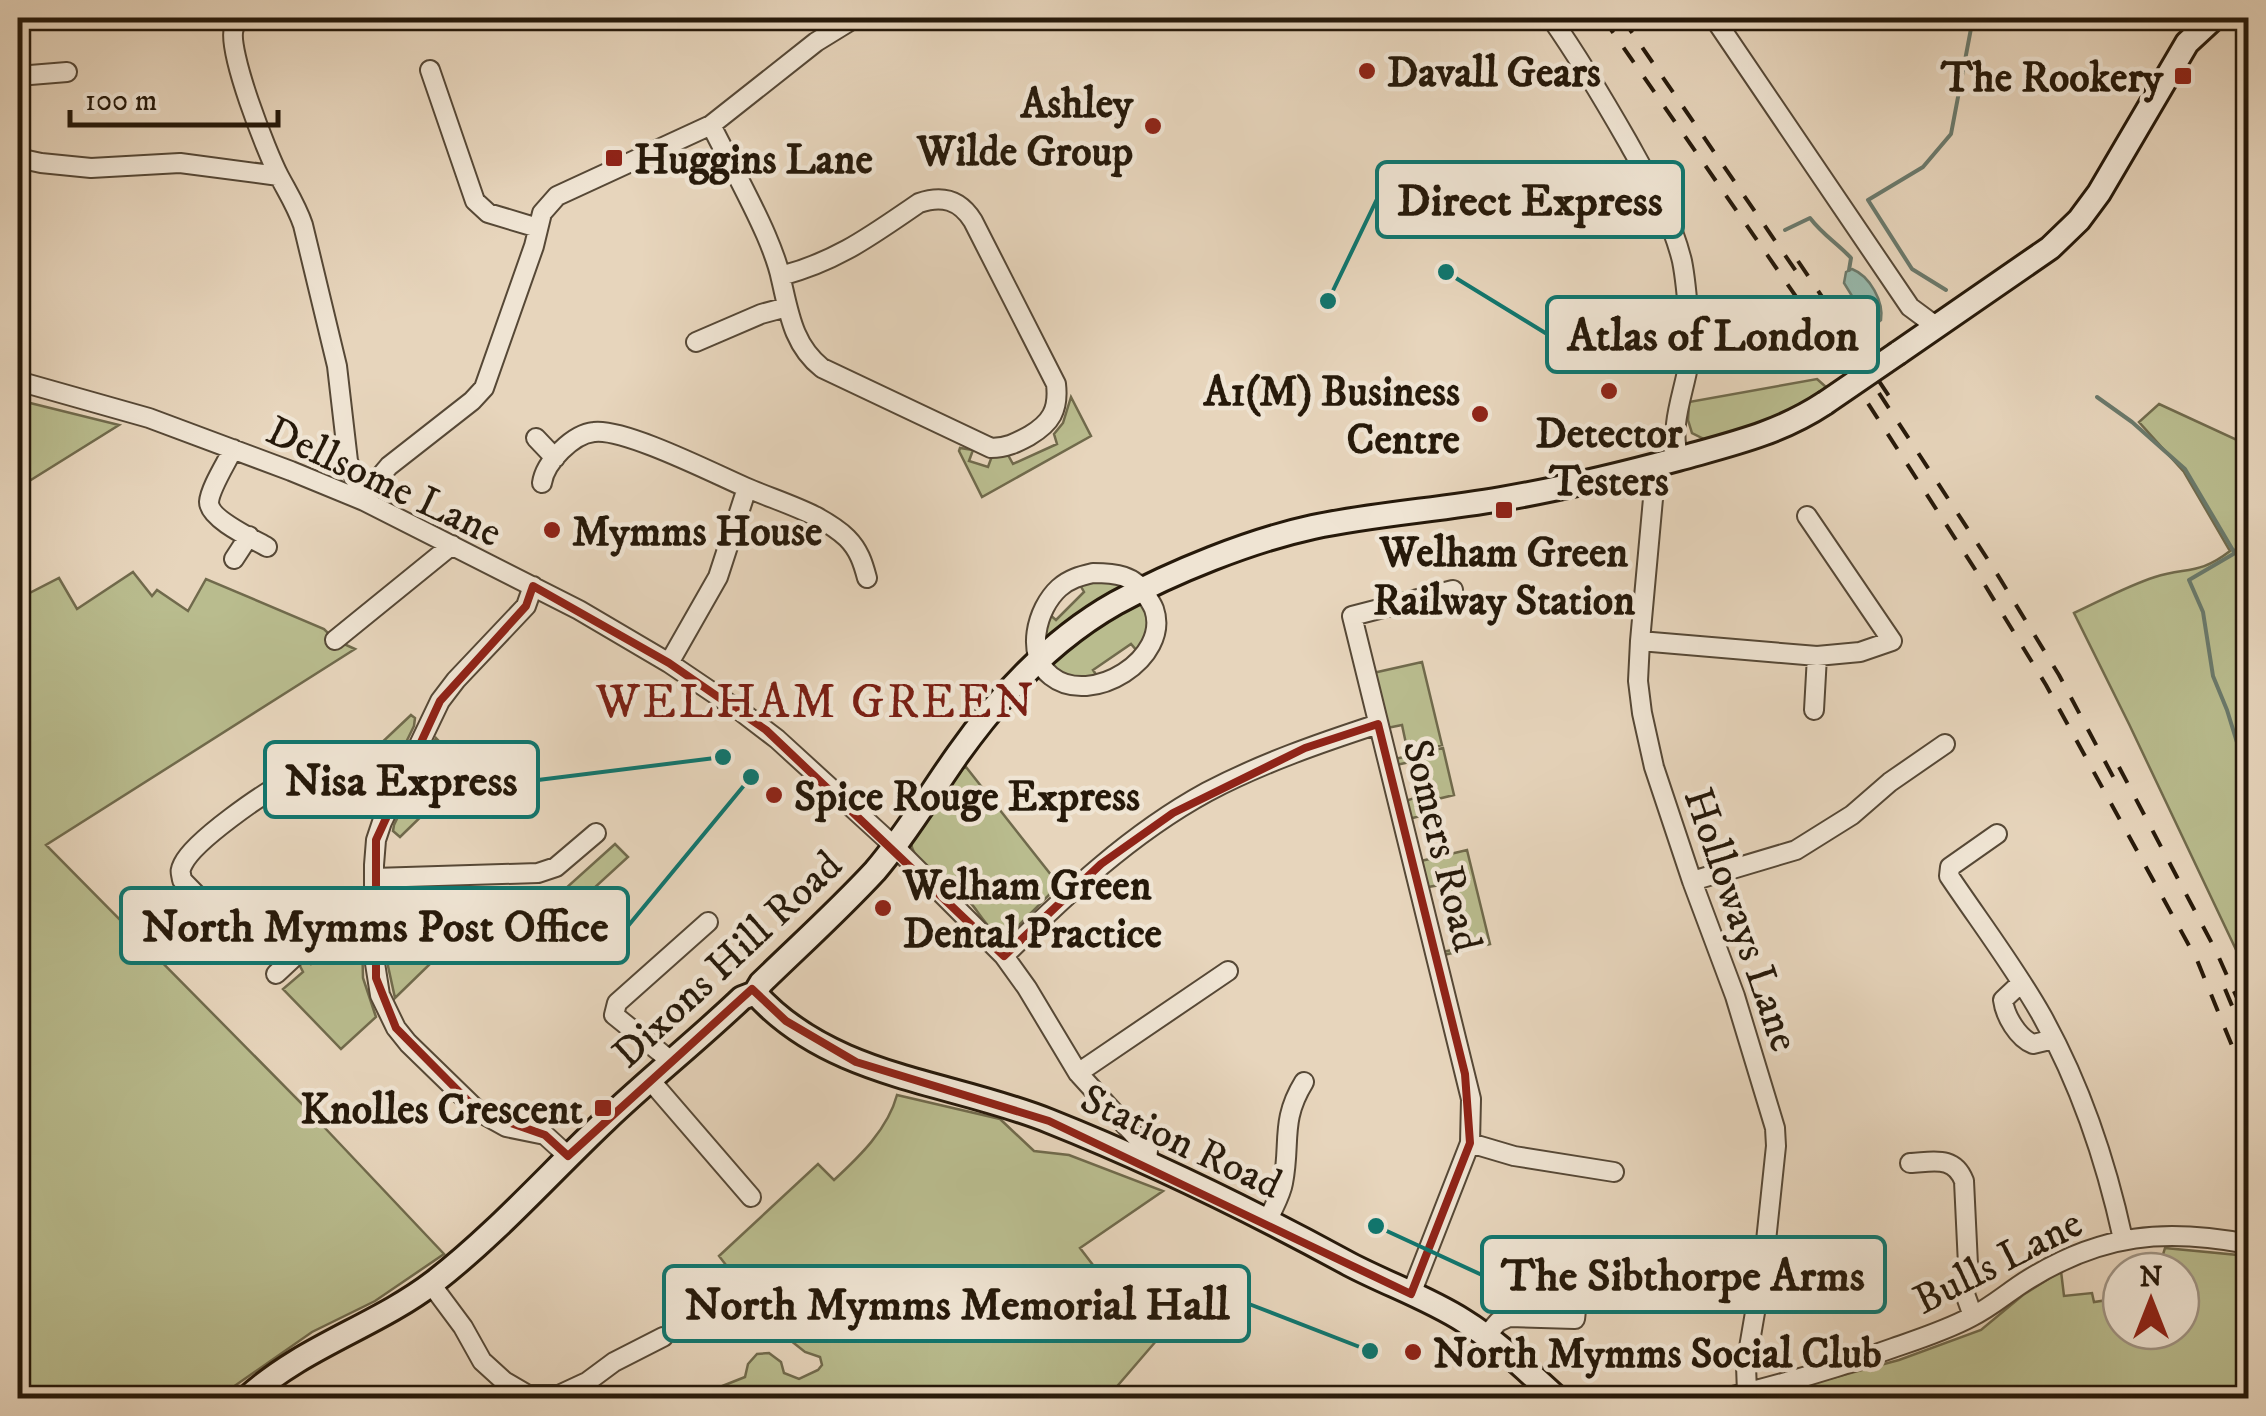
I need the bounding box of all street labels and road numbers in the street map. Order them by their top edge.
street label: Dellsome Lane [258,406,510,560]
street label: Somers Road [1390,734,1493,957]
street label: Holloways Lane [1671,781,1810,1058]
street label: Dixons Hill Road [602,840,854,1080]
street label: Station Road [1072,1074,1290,1212]
street label: Bulls Lane [1905,1198,2091,1327]

